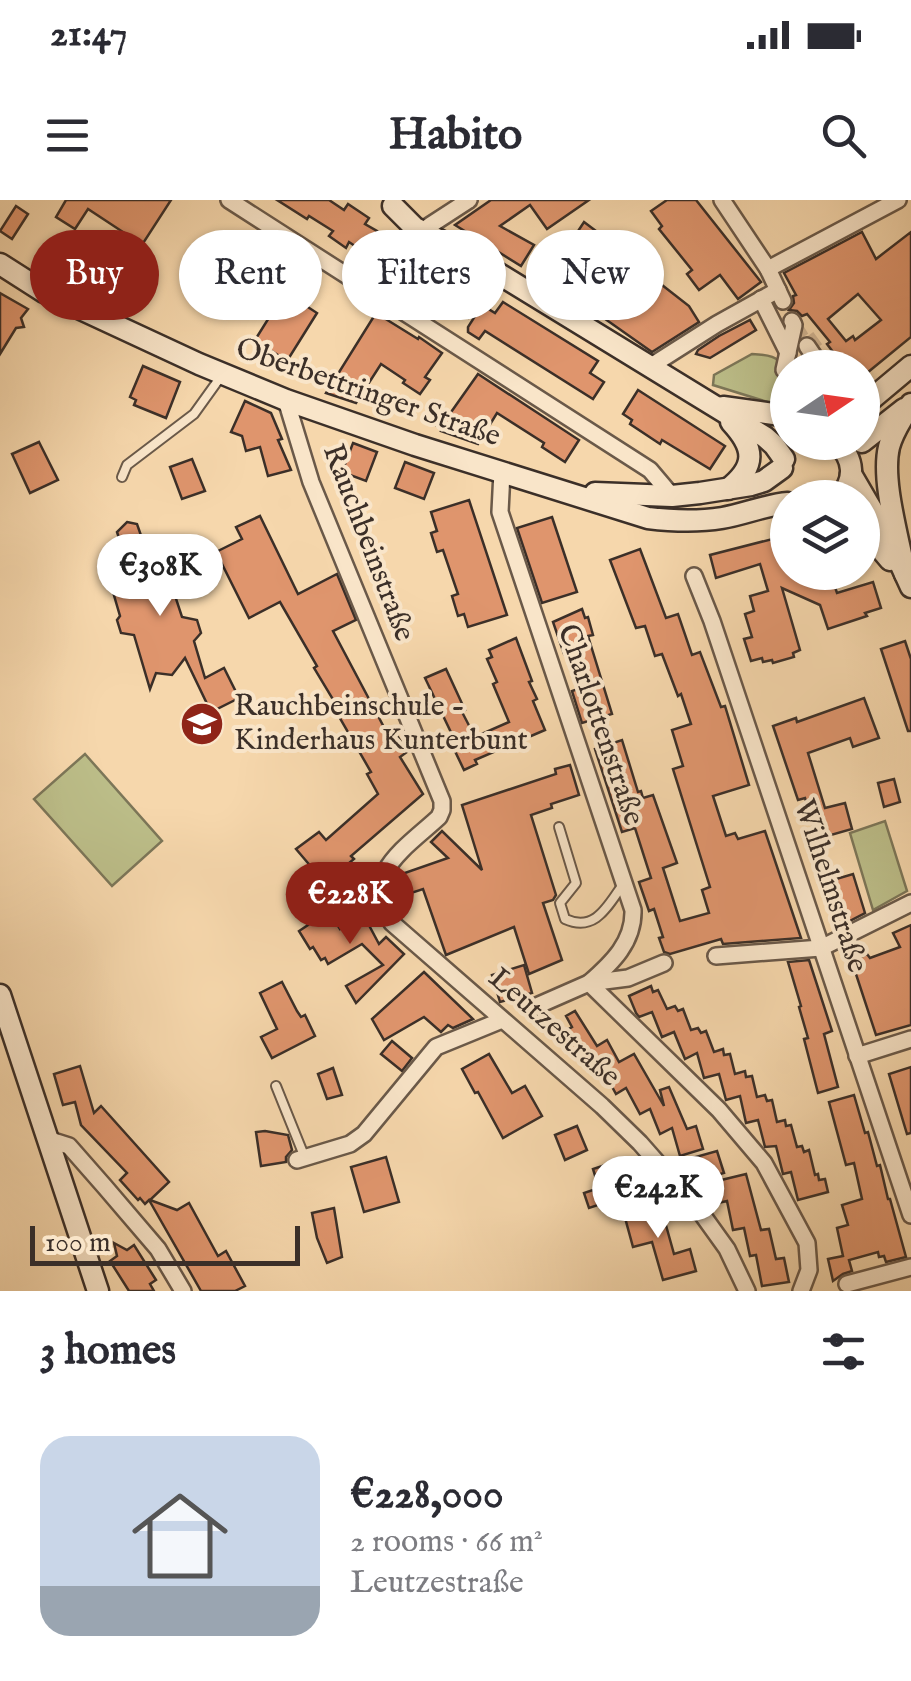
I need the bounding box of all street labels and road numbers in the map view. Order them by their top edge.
street label: Oberbettringer Straße [231,330,505,456]
street label: Rauchbeinstraße [313,439,423,647]
street label: Charlottenstraße [548,620,652,830]
street label: Wilhelmstraße [784,795,876,977]
street label: Leutzestraße [480,960,628,1096]

